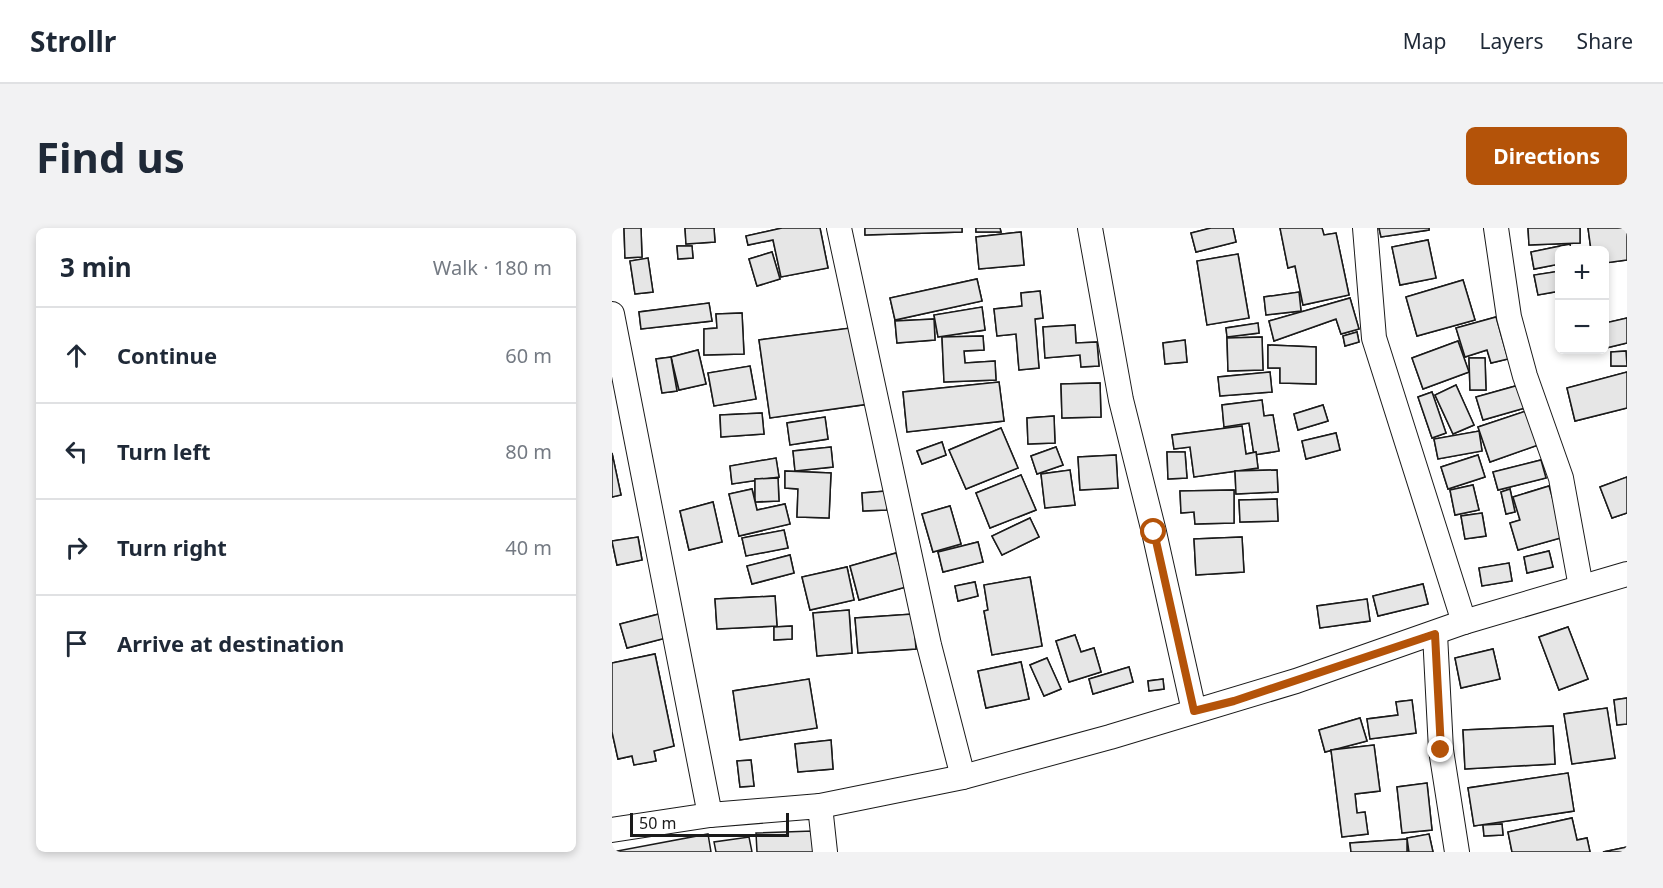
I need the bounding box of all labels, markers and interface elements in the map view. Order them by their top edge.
text: Strollr [30,22,116,60]
text: Map [1403,27,1447,55]
text: Layers [1480,27,1544,55]
text: Share [1577,27,1633,55]
button: Directions [1466,127,1627,185]
text: Find us [36,128,185,185]
map controls [1555,246,1609,354]
button: + [1555,246,1609,300]
text: 3 min [60,249,132,285]
text: Walk · 180 m [433,254,552,281]
button: − [1555,300,1609,354]
icon: ahead [60,339,93,372]
text: Continue [117,340,217,370]
text: 60 m [505,342,552,369]
icon: left [60,435,93,468]
text: Turn left [117,436,211,466]
text: 80 m [505,438,552,465]
route start [1140,518,1166,544]
icon: right [60,531,93,564]
text: Turn right [117,532,227,562]
text: 40 m [505,534,552,561]
icon: arrive [60,627,93,660]
text: Arrive at destination [117,628,344,658]
route end [1427,736,1453,762]
scale bar [630,810,789,838]
text: 50 m [639,812,676,834]

